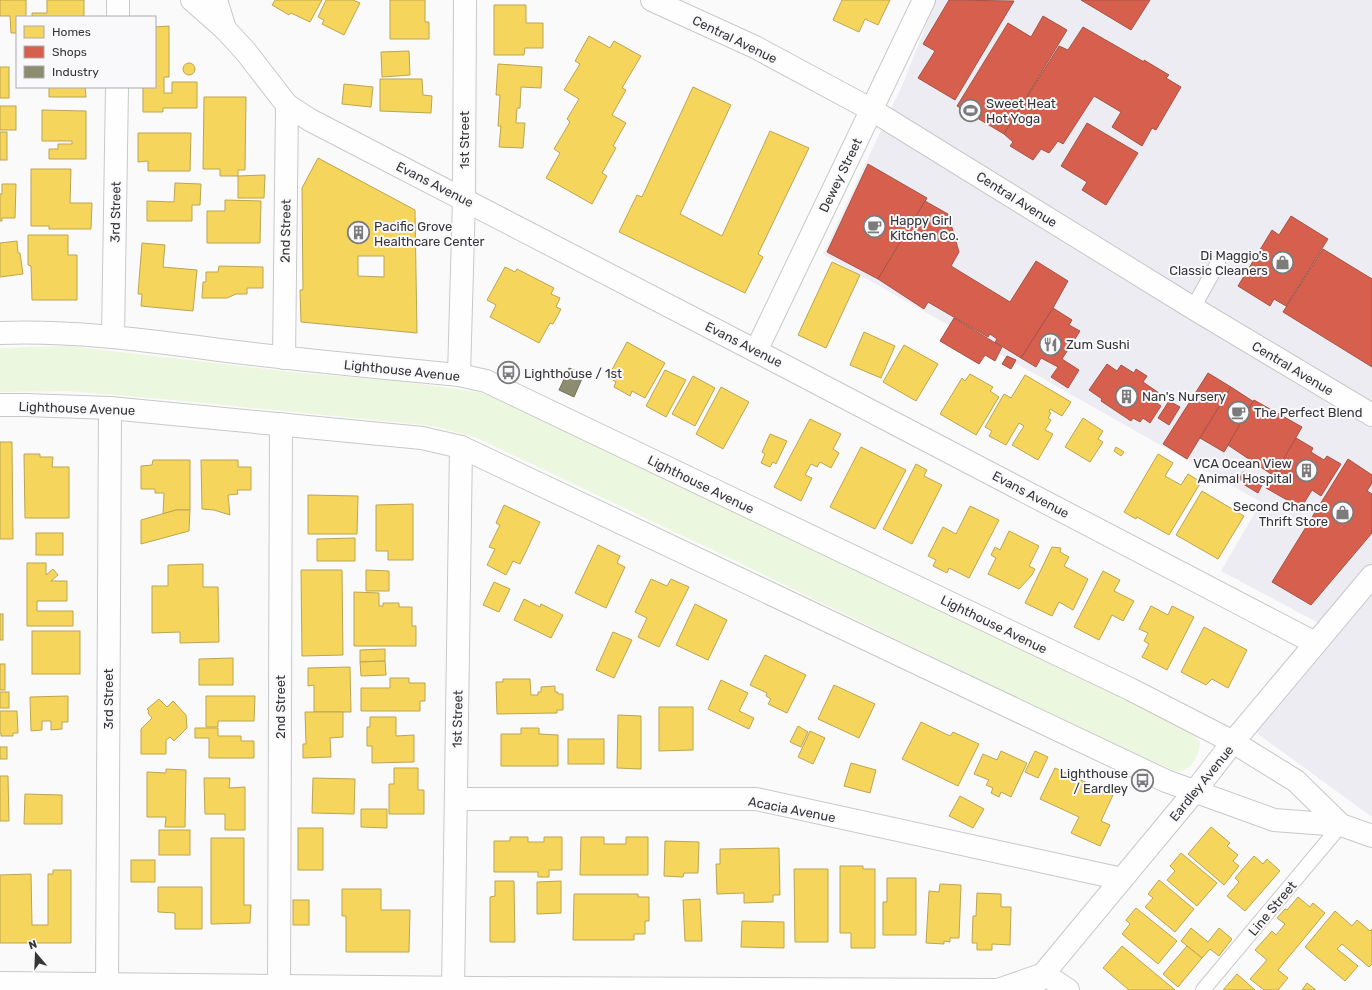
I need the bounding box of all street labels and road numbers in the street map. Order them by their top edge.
street label: Central Avenue [690,12,780,66]
street label: 1st Street [457,111,472,169]
street label: Dewey Street [816,136,865,215]
street label: Evans Avenue [394,159,476,210]
street label: Central Avenue [974,169,1060,230]
street label: 3rd Street [107,181,124,243]
street label: 2nd Street [277,199,294,263]
street label: Evans Avenue [703,319,785,370]
street label: Central Avenue [1249,338,1336,399]
street label: Lighthouse Avenue [343,357,461,385]
street label: Lighthouse Avenue [18,399,136,419]
street label: Lighthouse Avenue [645,452,756,518]
street label: Evans Avenue [990,468,1072,521]
street label: Lighthouse Avenue [938,592,1049,658]
street label: 3rd Street [101,668,116,730]
street label: 2nd Street [273,675,288,739]
street label: 1st Street [449,690,466,748]
street label: Eardley Avenue [1166,742,1236,824]
street label: Acacia Avenue [747,794,837,825]
street label: Line Street [1245,878,1299,939]

